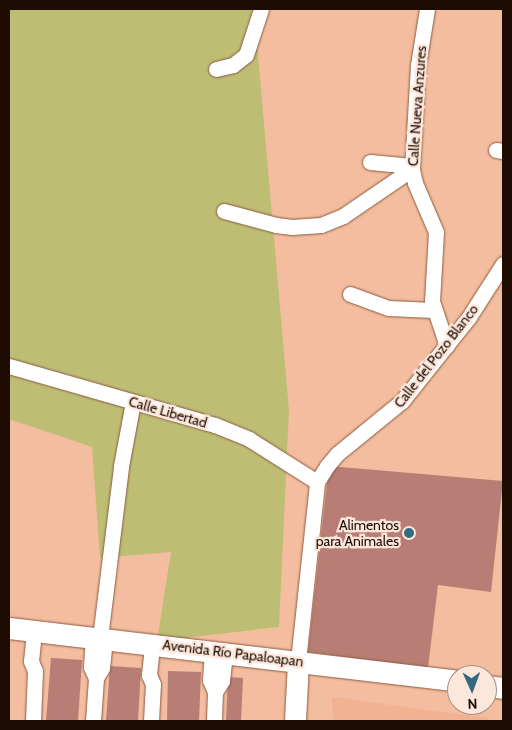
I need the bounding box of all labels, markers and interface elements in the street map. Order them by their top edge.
street label: Calle Nueva Anzures [404,45,430,167]
street label: Calle del Pozo Blanco [390,301,482,411]
street label: Calle Libertad [127,393,209,431]
place label: Alimentos para Animales [316,517,399,550]
marker: Alimentos para Animales [403,527,415,539]
street label: Avenida Río Papaloapan [162,636,304,670]
north arrow [447,665,497,715]
text: N [467,695,478,713]

